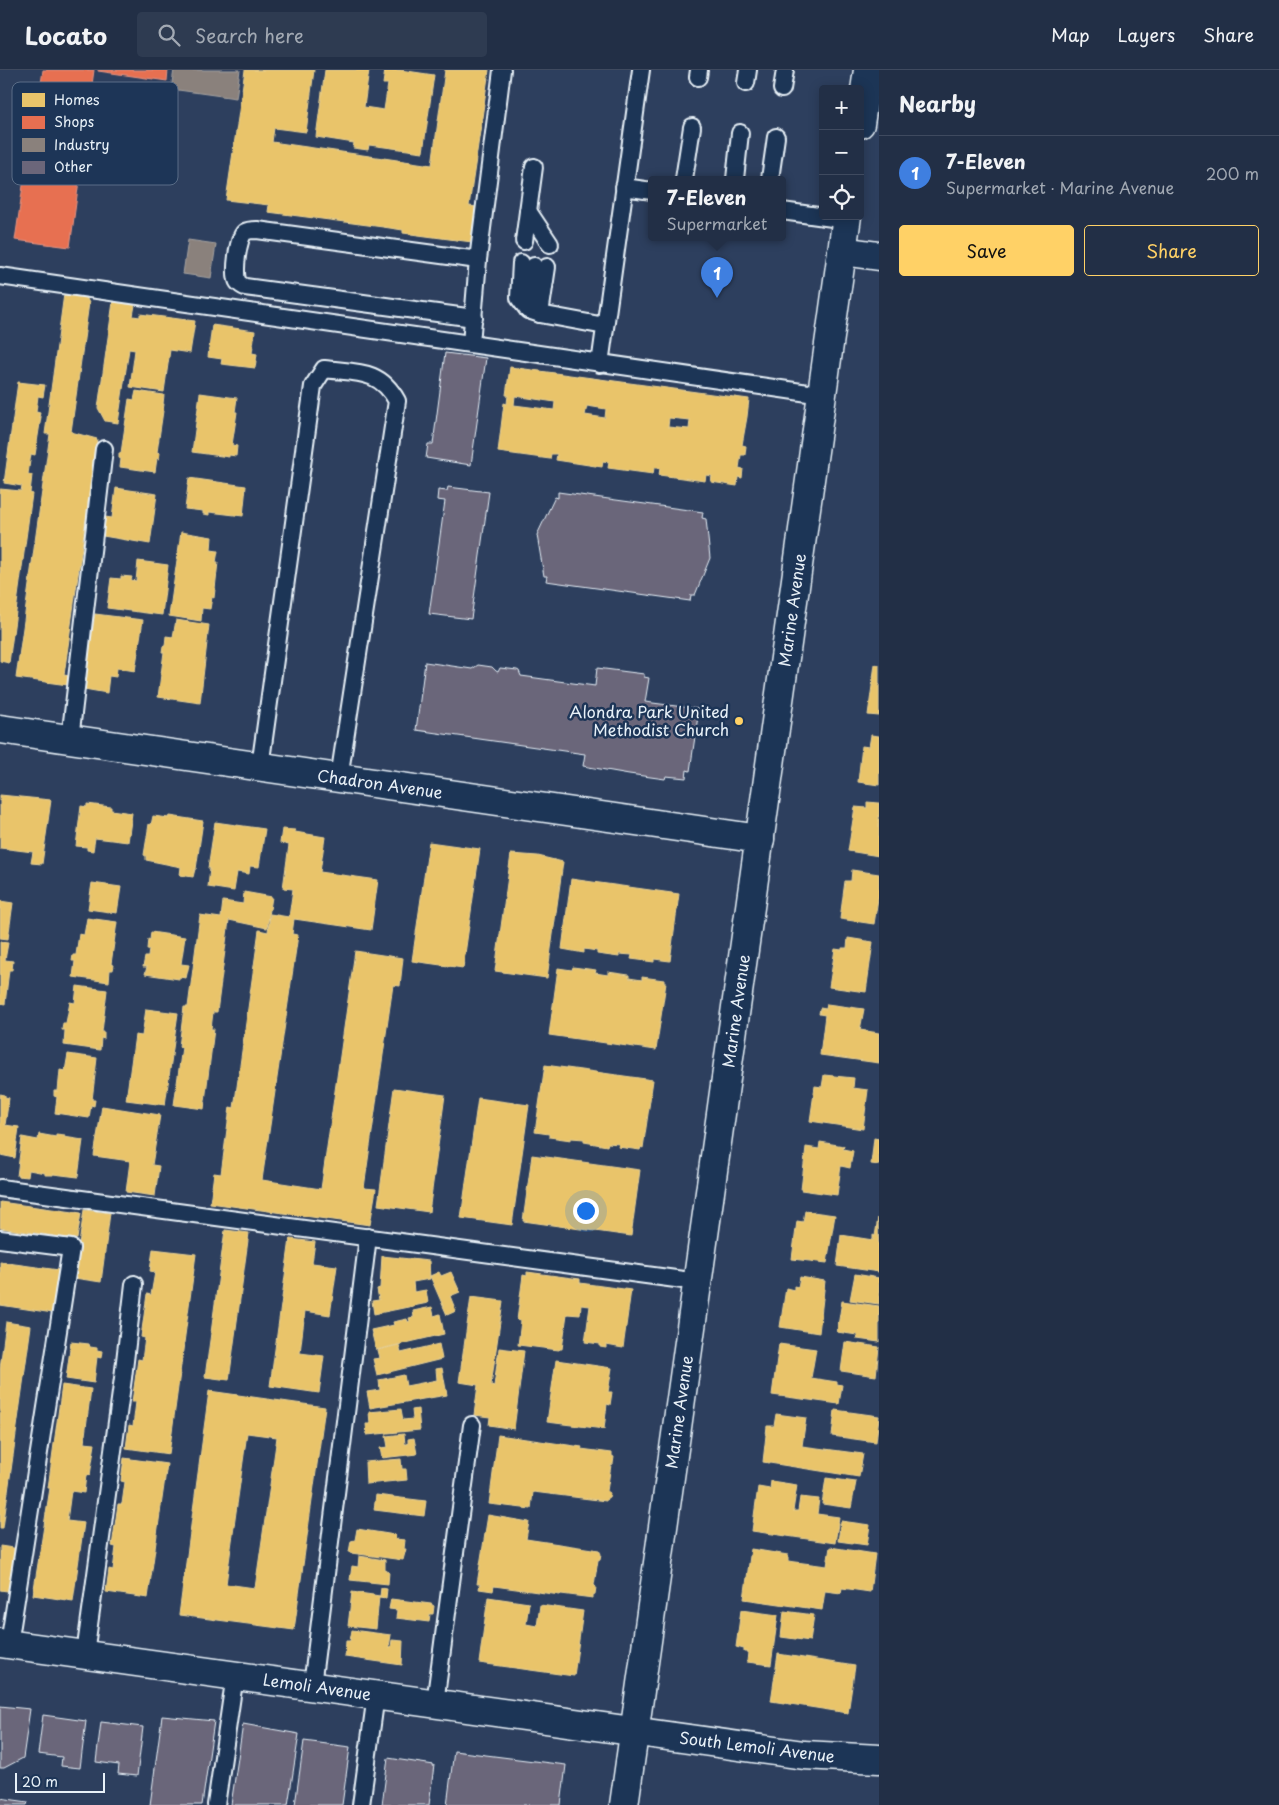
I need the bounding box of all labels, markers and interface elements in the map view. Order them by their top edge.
search box [137,12,487,57]
text: Locato [25,17,107,53]
icon: search [155,21,183,49]
text: Search here [195,21,304,49]
text: Map [1051,21,1090,48]
text: Layers [1118,21,1175,48]
text: Share [1203,21,1254,48]
legend [12,82,178,185]
map controls [819,85,864,220]
button: + [819,85,864,130]
text: Nearby [899,87,976,119]
text: Homes [54,89,100,110]
text: Shops [54,111,94,132]
button: − [819,130,864,175]
text: Industry [54,134,109,155]
text: 7-Eleven [946,147,1026,175]
text: Other [54,156,93,177]
text: 1 [911,161,919,185]
text: 200 m [1206,161,1259,185]
button: locate [819,175,864,220]
text: Supermarket · Marine Avenue [946,175,1174,199]
popup [648,176,786,241]
text: 7-Eleven [667,183,746,211]
text: Supermarket [667,211,767,235]
button: Save [899,225,1074,276]
button: Share [1084,225,1259,276]
pin: 1 [701,257,733,298]
street label: Marine Avenue [771,551,811,668]
place label: Alondra Park United Methodist Church [569,699,729,741]
marker: Alondra Park United Methodist Church [733,715,745,727]
street label: Chadron Avenue [316,762,445,804]
street label: Marine Avenue [715,952,755,1069]
your location [573,1198,599,1224]
street label: Marine Avenue [658,1353,698,1470]
street label: Lemoli Avenue [261,1667,373,1706]
street label: South Lemoli Avenue [678,1725,837,1767]
scale bar [15,1770,105,1793]
text: 20 m [22,1771,58,1792]

